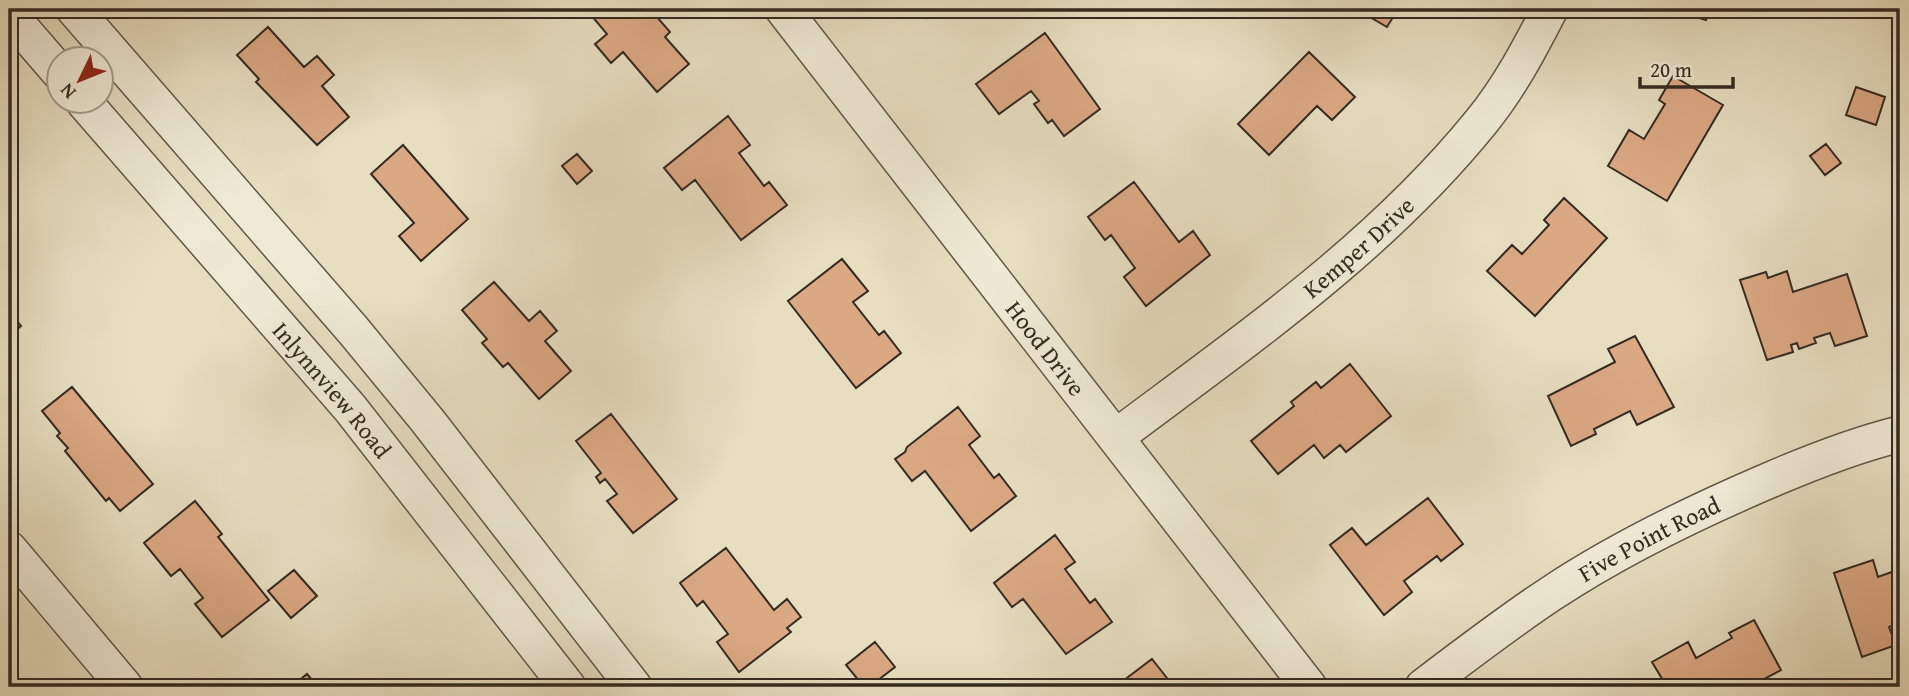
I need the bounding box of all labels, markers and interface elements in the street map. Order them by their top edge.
north arrow [46,46,116,116]
scale bar [1640,46,1732,90]
text: 20 m [1650,54,1692,85]
text: N [53,77,82,106]
street label: Kemper Drive [1295,188,1422,306]
street label: Hood Drive [998,293,1094,403]
street label: Inlynnview Road [265,314,400,465]
street label: Five Point Road [1571,487,1726,590]

